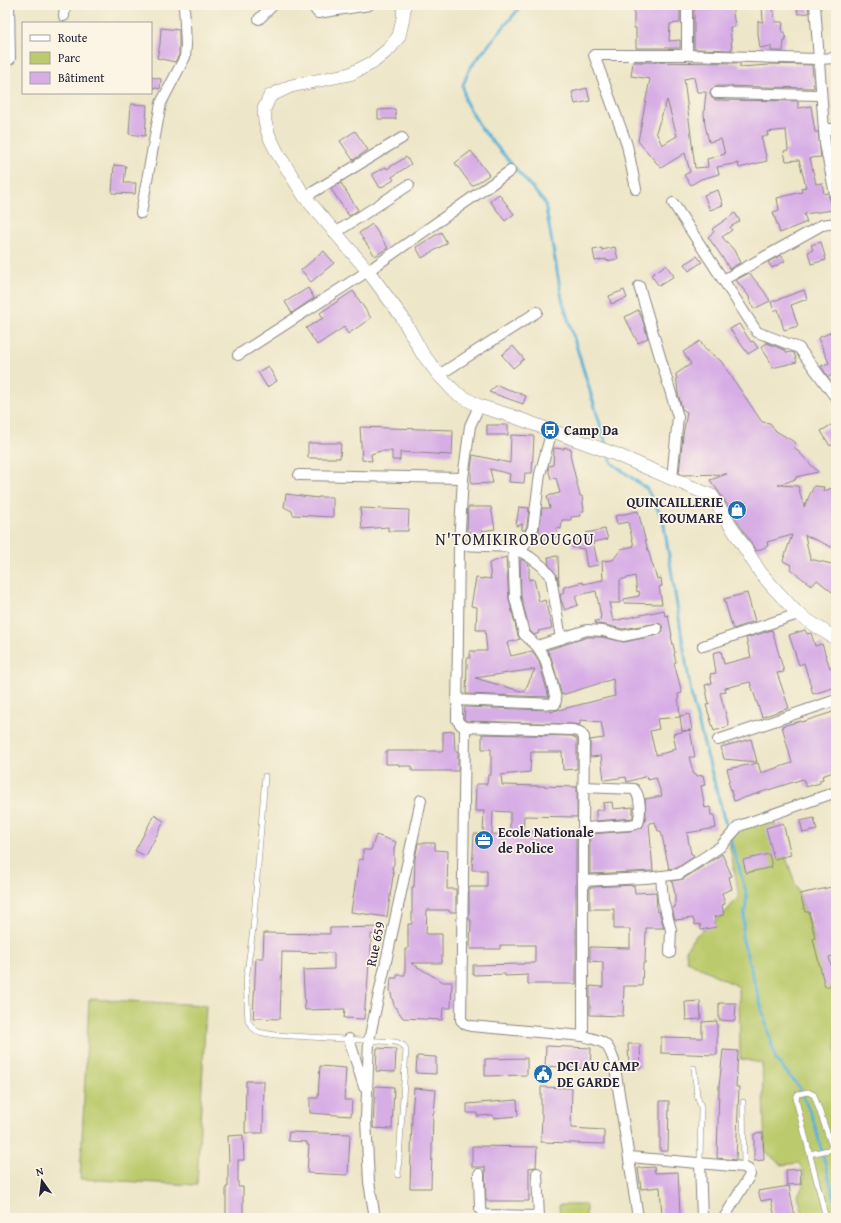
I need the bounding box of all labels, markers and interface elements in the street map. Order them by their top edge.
legend [22,22,152,94]
text: Route [58,29,88,46]
text: Parc [58,49,81,66]
text: Bâtiment [58,69,105,86]
bus stop icon: Camp Da [539,419,561,441]
place label: Camp Da [564,420,619,440]
place label: QUINCAILLERIE KOUMARE [627,492,723,528]
shop icon: QUINCAILLERIE KOUMARE [726,499,748,521]
district label: N'TOMIKIROBOUGOU [435,527,595,551]
place label: Ecole Nationale de Police [498,822,594,858]
office icon: Ecole Nationale de Police [473,829,495,851]
street label: Rue 659 [360,919,390,968]
place label: DCI AU CAMP DE GARDE [557,1056,639,1092]
public building icon: DCI AU CAMP DE GARDE [532,1063,554,1085]
north arrow [22,1161,62,1201]
text: N [34,1162,46,1180]

